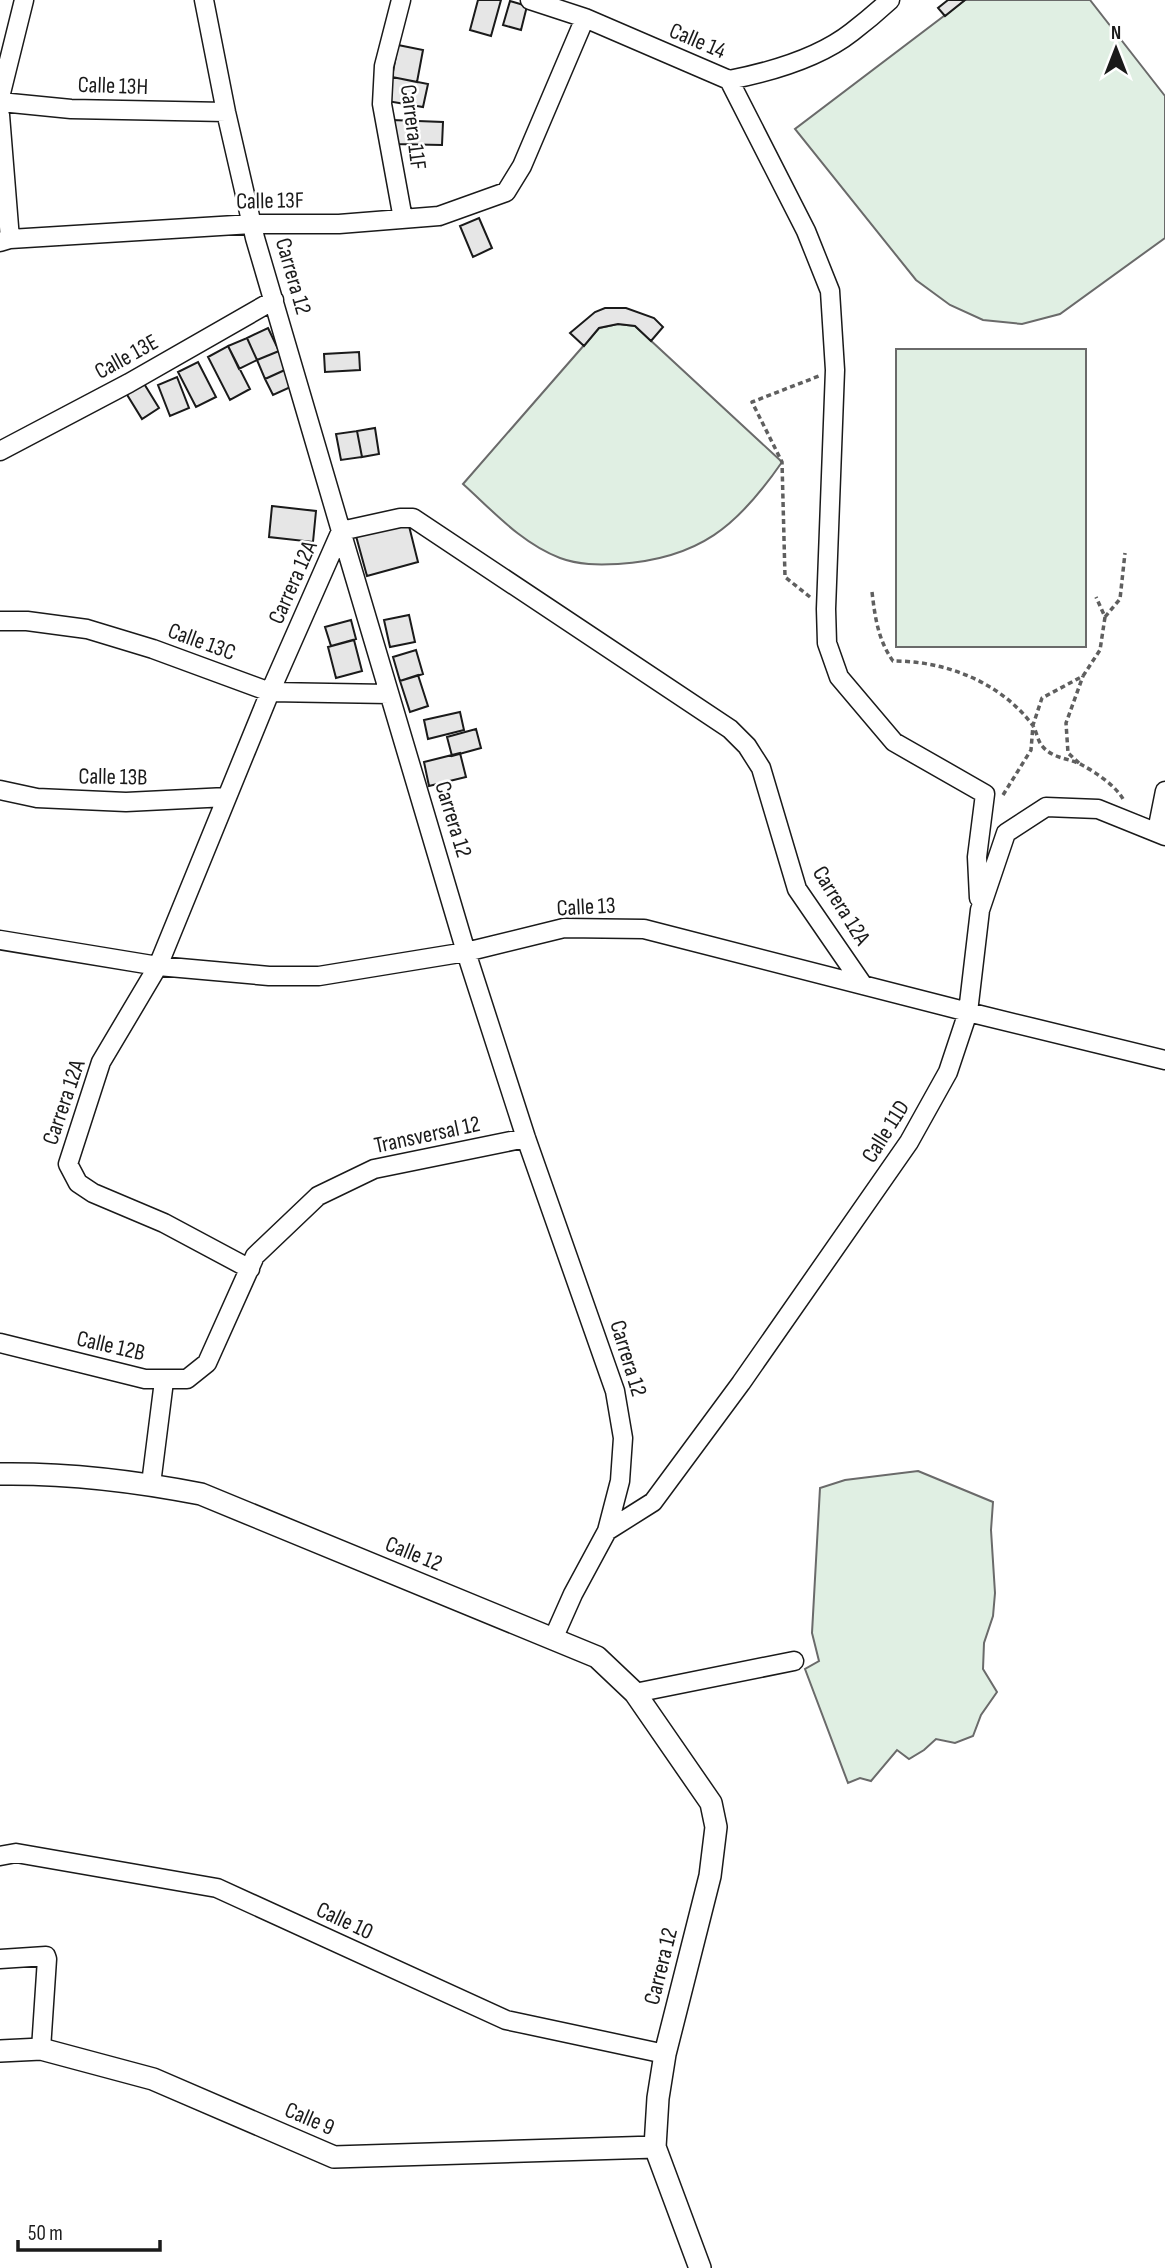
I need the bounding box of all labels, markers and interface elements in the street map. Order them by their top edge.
north arrow [1081,14,1151,84]
street label: Calle 14 [665,17,730,65]
text: N [1111,22,1121,45]
street label: Calle 13H [77,71,149,101]
street label: Carrera 11F [394,83,432,171]
street label: Calle 13F [236,186,304,216]
street label: Carrera 12 [269,235,317,318]
street label: Calle 13E [90,328,163,386]
street label: Carrera 12A [262,536,324,628]
street label: Calle 13C [164,617,239,667]
street label: Calle 13B [78,762,148,792]
street label: Carrera 12 [428,778,478,861]
street label: Carrera 12A [806,861,876,950]
street label: Calle 13 [556,891,616,923]
street label: Carrera 12A [36,1056,92,1149]
street label: Calle 11D [856,1095,916,1168]
street label: Transversal 12 [372,1110,483,1160]
street label: Carrera 12 [603,1317,653,1400]
street label: Calle 12B [74,1325,148,1367]
street label: Calle 12 [381,1530,446,1578]
street label: Calle 10 [312,1896,377,1946]
street label: Carrera 12 [638,1925,684,2008]
street label: Calle 9 [281,2096,339,2142]
scale bar [18,2208,159,2252]
text: 50 m [28,2221,63,2246]

